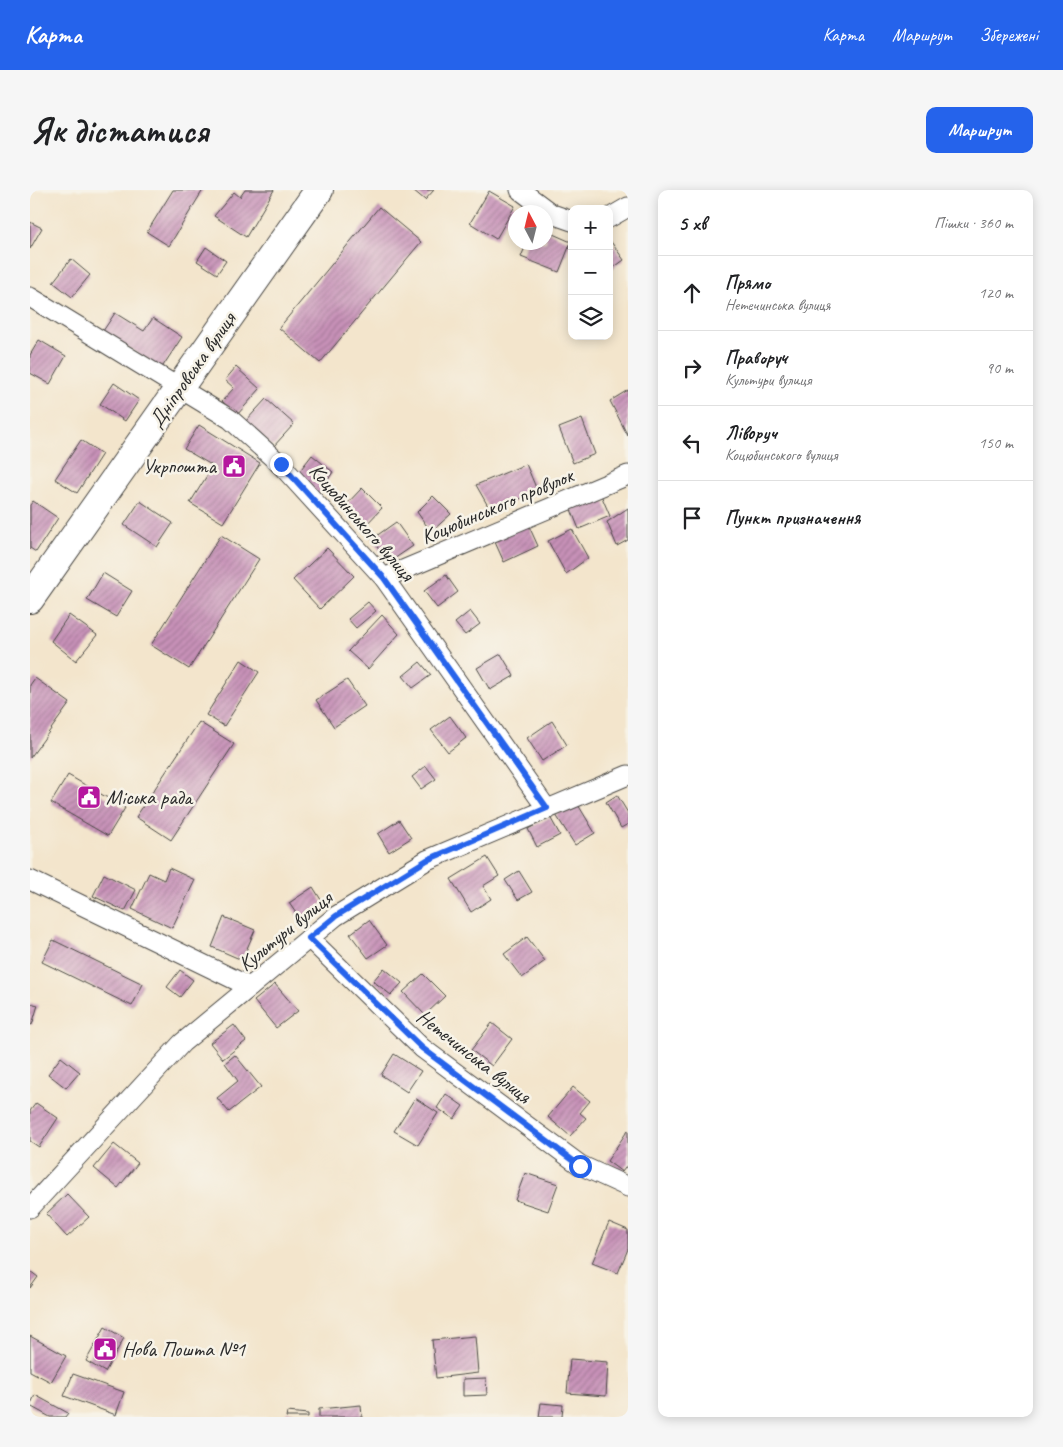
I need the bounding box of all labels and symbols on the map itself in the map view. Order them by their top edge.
north arrow [508,205,553,250]
street label: Дніпровська вулиця [143,306,242,433]
place label: Укрпошта [143,453,218,479]
public building icon: Укрпошта [221,453,247,479]
route end [270,453,293,476]
street label: Коцюбинського вулиця [304,458,421,587]
street label: Коцюбинського провулок [417,462,578,550]
public building icon: Міська рада [76,784,102,810]
place label: Міська рада [106,784,194,810]
street label: Культури вулиця [233,884,339,977]
street label: Нетечинська вулиця [412,1003,538,1110]
route start [569,1155,592,1178]
public building icon: Нова Пошта №1 [92,1336,118,1362]
place label: Нова Пошта №1 [122,1336,247,1362]

